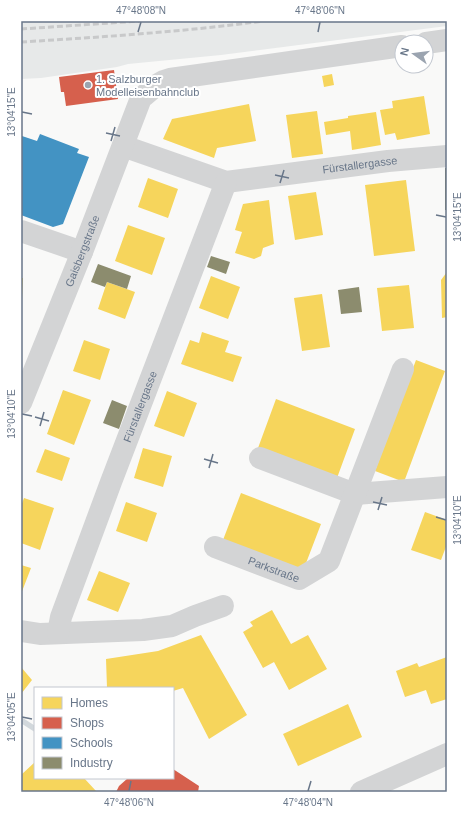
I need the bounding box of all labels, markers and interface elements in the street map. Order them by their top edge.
text: 47°48'08"N [116,5,166,16]
text: 47°48'06"N [295,5,345,16]
north arrow [394,34,434,74]
text: N [398,46,411,57]
place label: 1. Salzburger Modelleisenbahnclub [96,73,199,98]
marker: 1. Salzburger Modelleisenbahnclub [83,80,93,90]
text: 13°04'15"E [6,87,17,137]
street label: Fürstallergasse [322,154,398,175]
text: 13°04'15"E [452,192,463,242]
street label: Gaisbergstraße [63,213,102,288]
street label: Fürstallergasse [121,369,159,444]
text: 13°04'10"E [6,389,17,439]
text: 13°04'10"E [452,495,463,545]
street label: Parkstraße [247,554,301,585]
legend [34,687,174,779]
text: 13°04'05"E [6,692,17,742]
text: Homes [70,696,108,710]
text: Shops [70,716,104,730]
text: Schools [70,736,113,750]
text: Industry [70,756,113,770]
text: 47°48'06"N [104,797,154,808]
text: 47°48'04"N [283,797,333,808]

